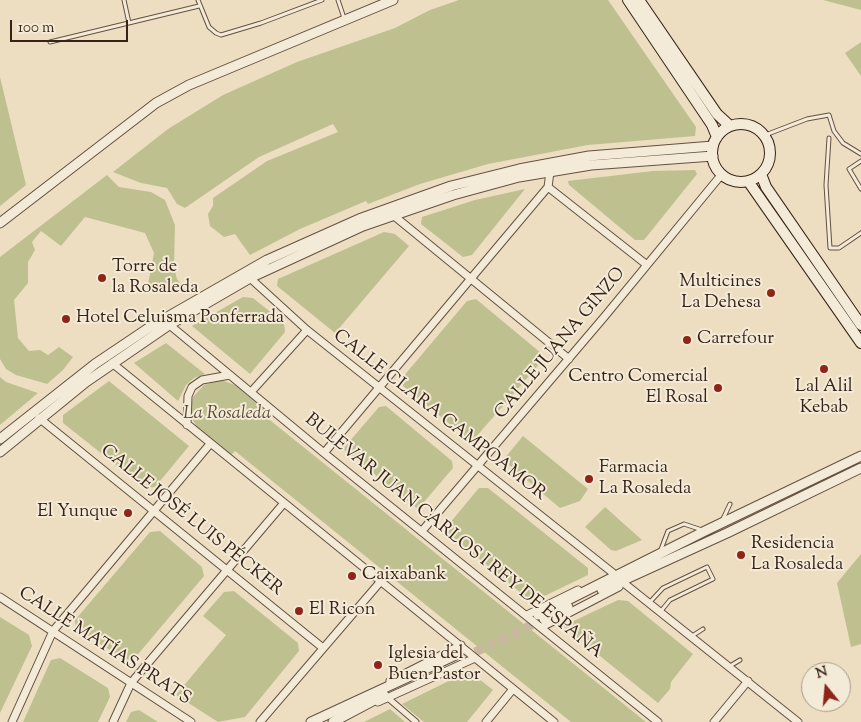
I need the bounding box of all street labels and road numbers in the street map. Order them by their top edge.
street label: CALLE JUANA GINZO [491,264,631,424]
street label: CALLE CLARA CAMPOAMOR [328,326,550,506]
street label: BULEVAR JUAN CARLOS I REY DE ESPAÑA [300,410,606,664]
street label: CALLE JOSÉ LUIS PÉCKER [95,441,287,601]
street label: CALLE MATÍAS PRATS [14,583,194,711]

